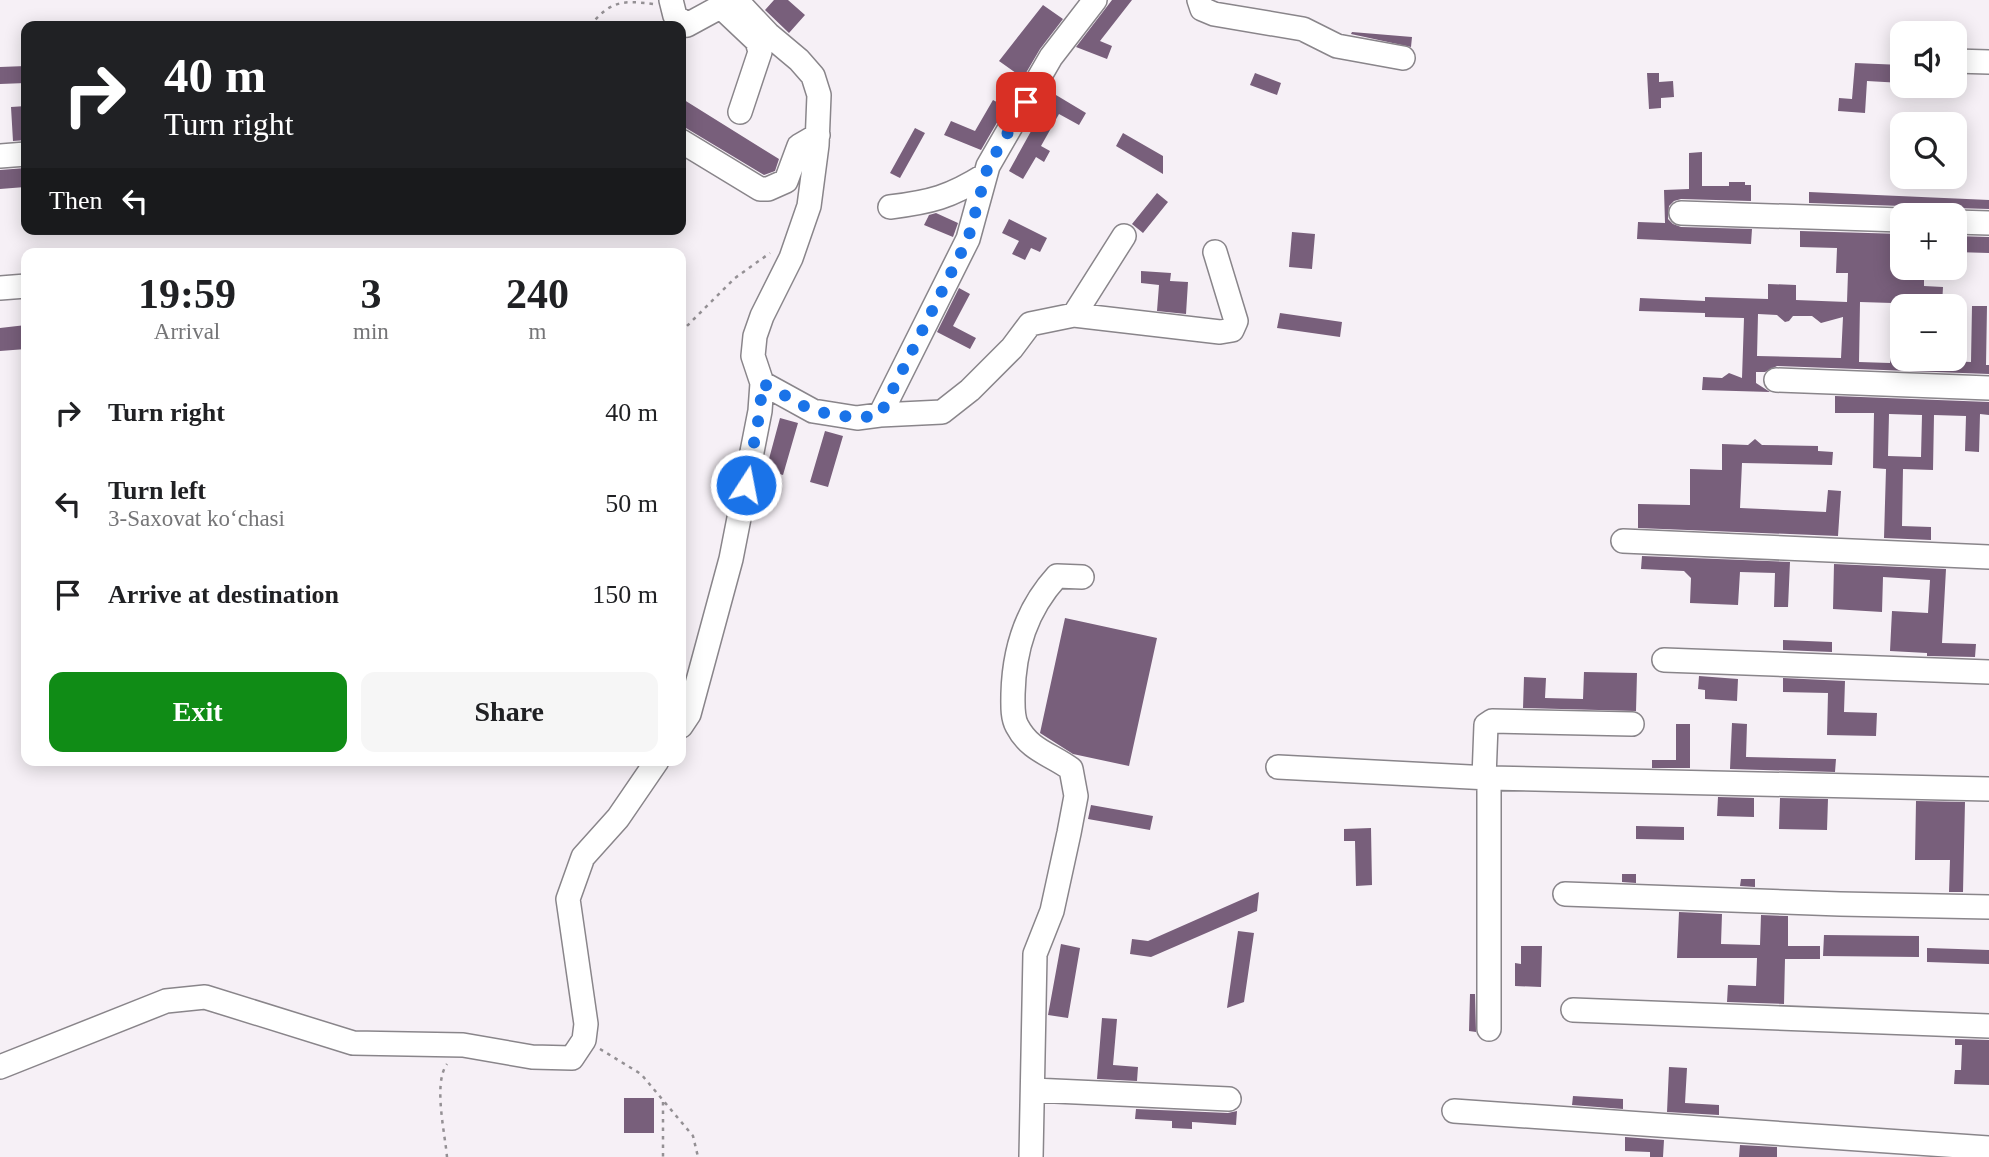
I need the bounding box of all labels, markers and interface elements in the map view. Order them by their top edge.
map controls [1890,21,1967,371]
button: sound [1890,21,1967,98]
text: 40 m [164,48,266,103]
icon: right [49,49,140,140]
pin [996,72,1056,132]
icon: arrive [1007,83,1045,121]
text: Turn right [164,106,294,142]
button: search [1890,112,1967,189]
icon: left [116,182,154,220]
text: Then [49,186,102,215]
button: + [1890,203,1967,280]
text: 19:59 [138,271,236,317]
text: 3 [360,271,381,317]
text: 240 [506,271,569,317]
button: − [1890,294,1967,371]
text: Arrival [154,319,220,344]
text: min [353,319,389,344]
text: m [528,319,546,344]
icon: right [49,394,87,432]
text: Turn right [108,398,225,427]
text: 40 m [605,398,658,427]
position arrow [709,448,783,522]
text: Turn left [108,476,206,505]
icon: left [49,485,87,523]
text: 50 m [605,489,658,518]
text: 3-Saxovat koʻchasi [108,506,285,531]
icon: arrive [49,576,87,614]
text: Arrive at destination [108,580,339,609]
text: 150 m [592,580,658,609]
button: Exit [49,672,347,752]
button: Share [361,672,658,752]

